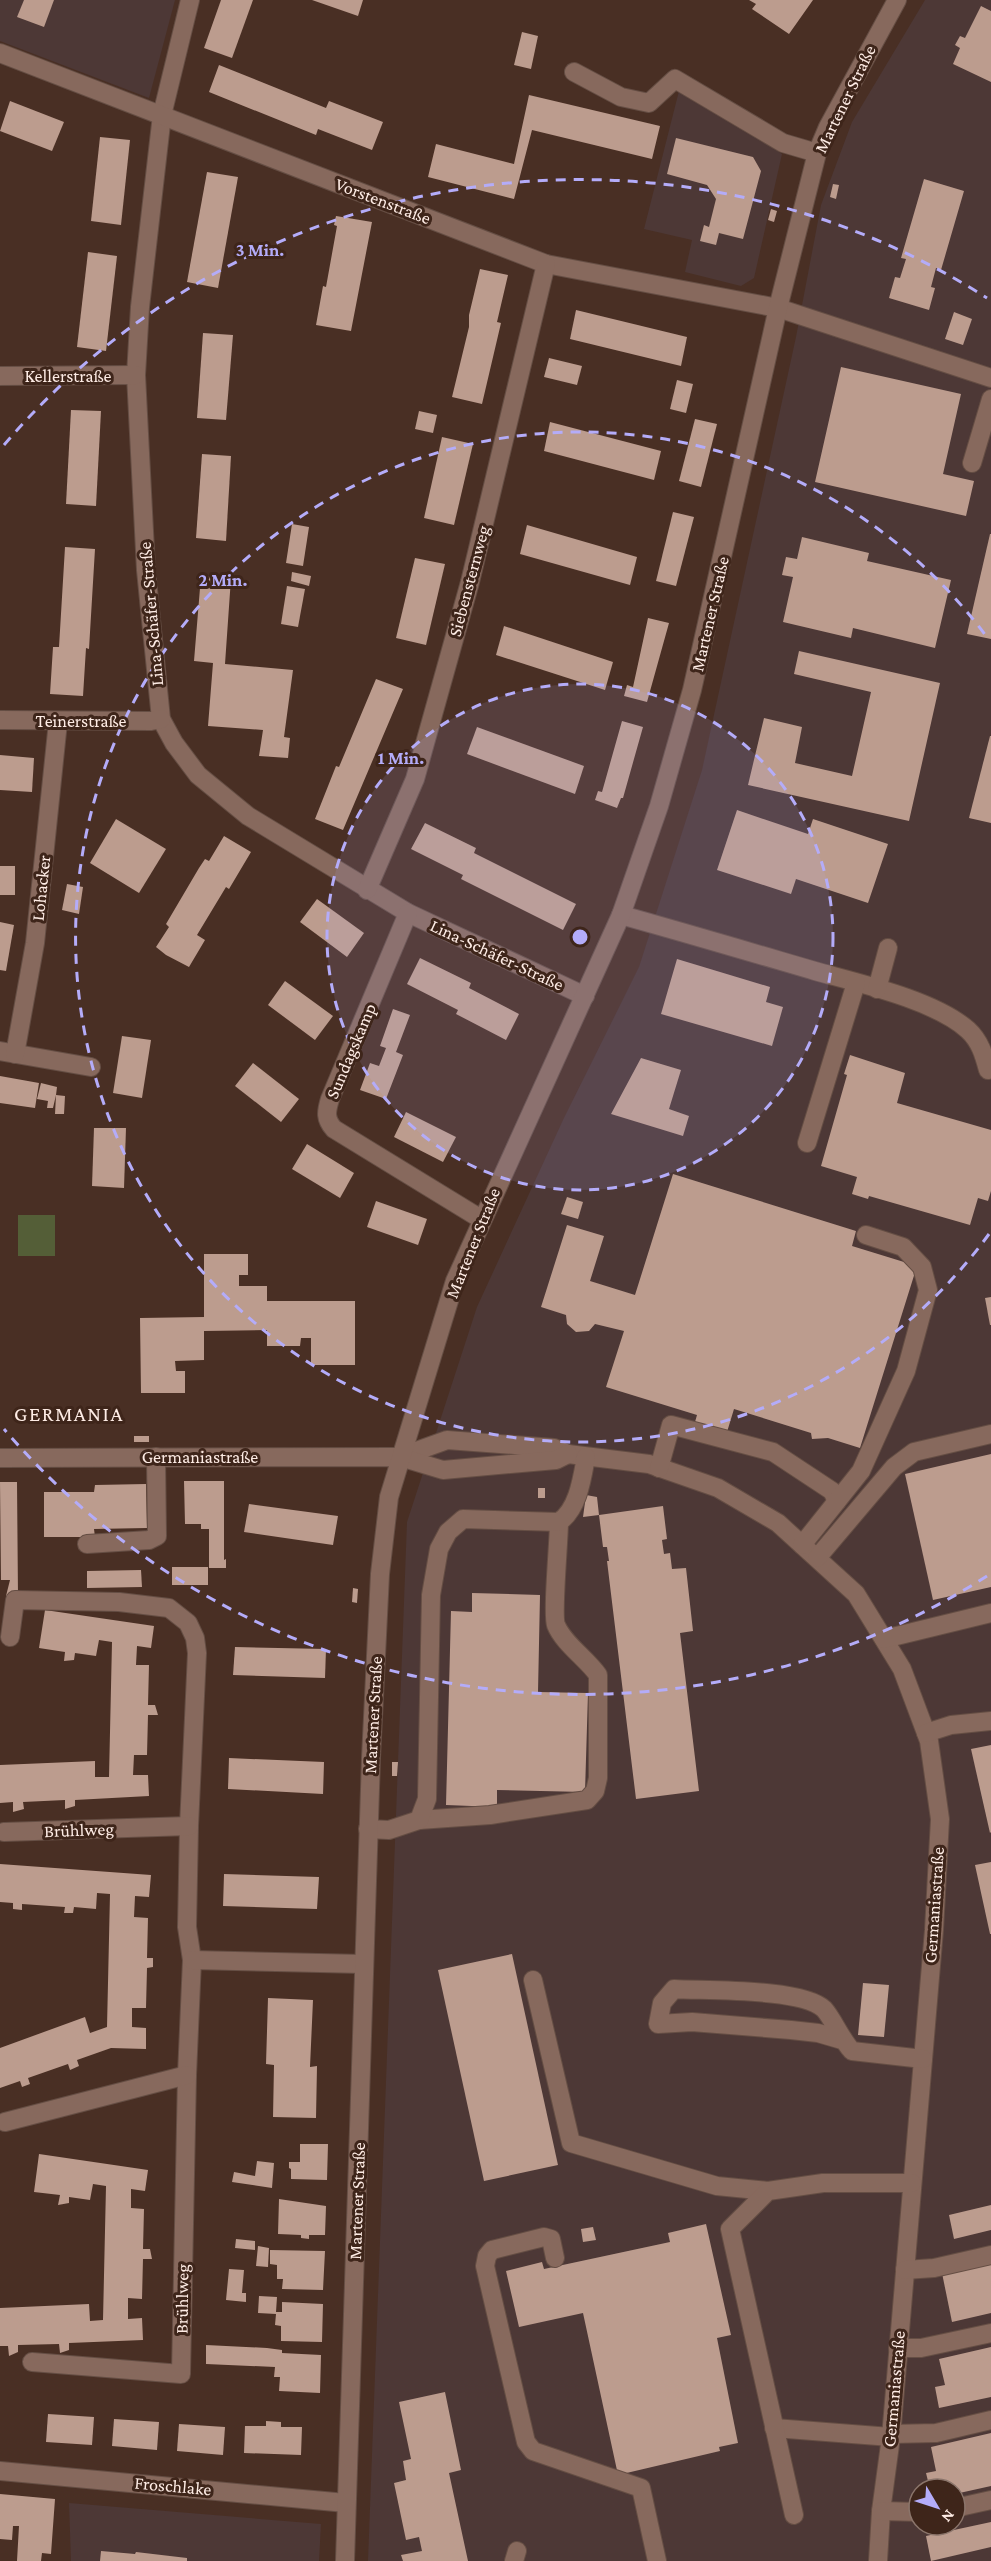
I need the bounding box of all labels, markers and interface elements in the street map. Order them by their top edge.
street label: Martener Straße [810,42,880,156]
street label: Vorstenstraße [332,174,434,228]
text: 3 Min. [236,240,284,260]
street label: Kellerstraße [24,366,112,386]
street label: Siebensternweg [445,523,494,639]
street label: Lina-Schäfer-Straße [135,541,167,687]
street label: Martener Straße [687,554,733,673]
text: 2 Min. [199,570,247,590]
street label: Teinerstraße [36,711,127,731]
text: 1 Min. [378,748,424,768]
street label: Lohacker [28,854,54,922]
street label: Lina-Schäfer-Straße [427,915,567,995]
centre of rings [570,927,590,947]
street label: Sundagskamp [322,1000,380,1102]
street label: Martener Straße [442,1185,504,1301]
district label: GERMANIA [14,1402,124,1426]
street label: Germaniastraße [142,1447,258,1467]
street label: Martener Straße [360,1656,386,1774]
street label: Brühlweg [44,1819,115,1841]
street label: Germaniastraße [920,1846,948,1964]
street label: Martener Straße [345,2142,369,2260]
street label: Brühlweg [171,2264,193,2334]
street label: Germaniastraße [879,2330,909,2448]
street label: Froschlake [134,2473,212,2499]
north arrow [907,2477,967,2537]
text: N [938,2507,958,2526]

